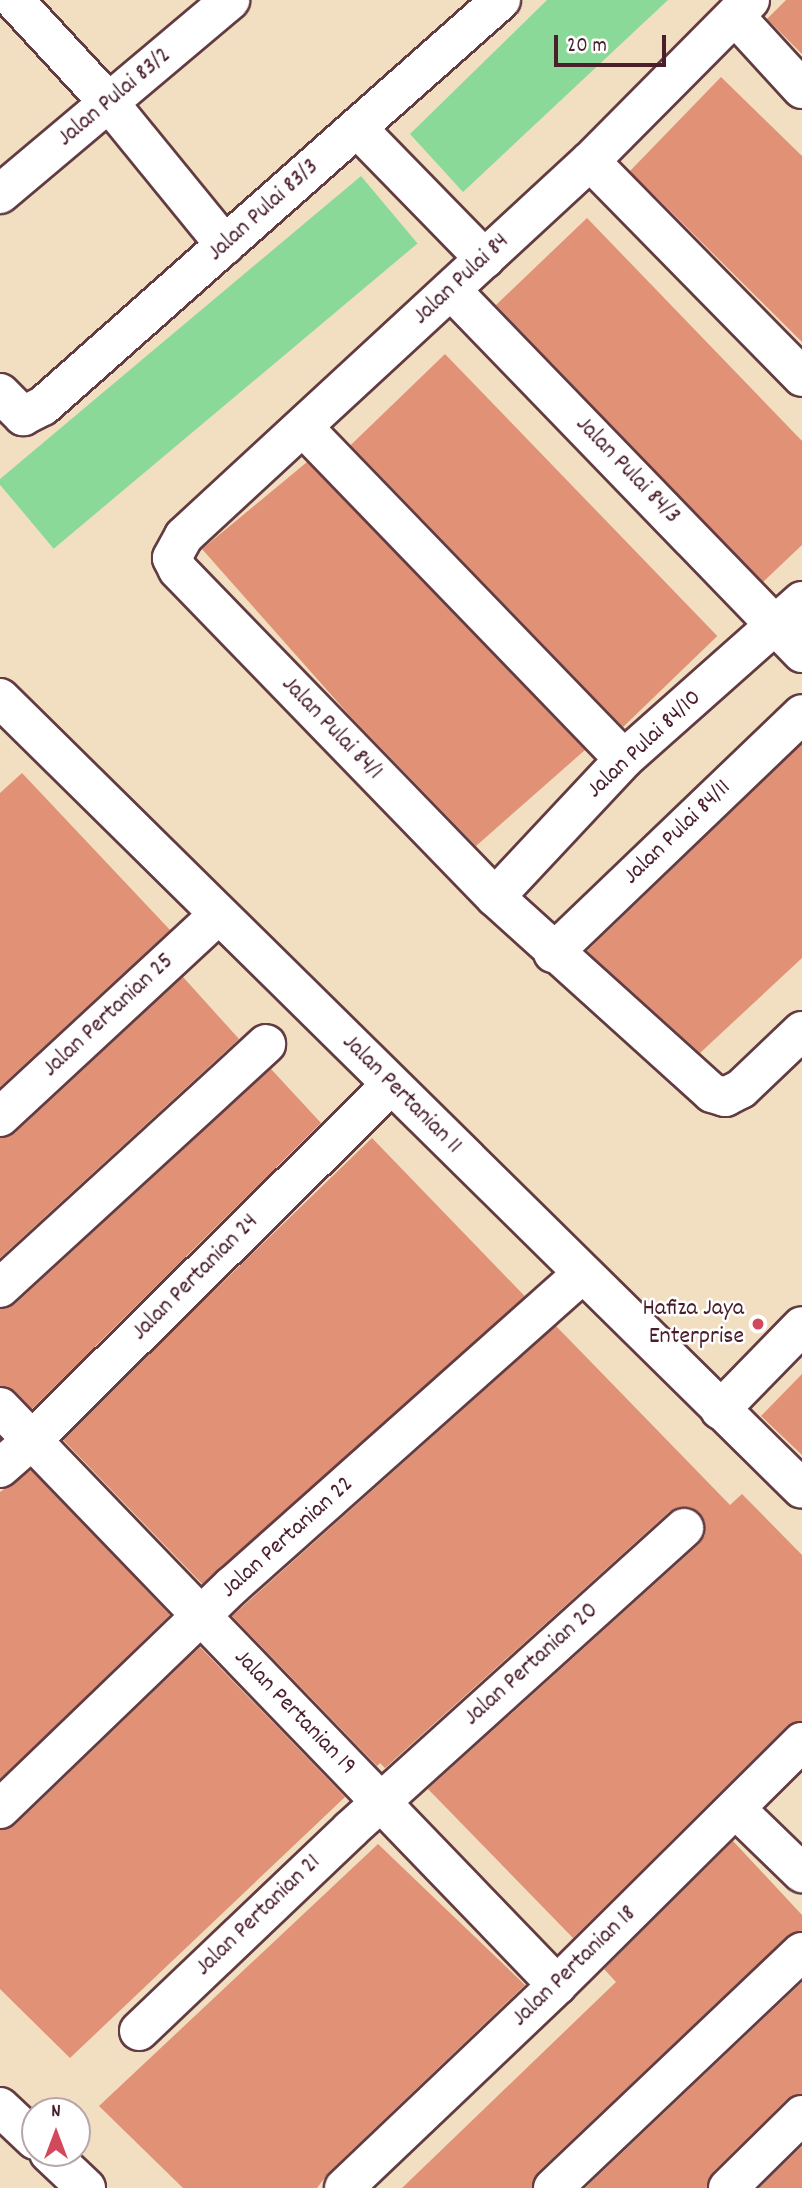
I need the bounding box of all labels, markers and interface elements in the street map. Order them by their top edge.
scale bar [557,21,669,65]
text: 20 m [567,32,607,62]
street label: Jalan Pulai 83/2 [52,42,178,154]
street label: Jalan Pulai 83/3 [203,154,325,268]
street label: Jalan Pulai 84 [408,228,516,332]
street label: Jalan Pulai 84/3 [568,411,686,531]
street label: Jalan Pulai 84/1 [274,671,388,787]
street label: Jalan Pulai 84/10 [582,685,708,805]
street label: Jalan Pulai 84/11 [618,775,738,891]
street label: Jalan Pertanian 25 [37,948,181,1084]
street label: Jalan Pertanian 11 [335,1029,467,1161]
street label: Jalan Pertanian 24 [126,1208,266,1348]
place label: Hafiza Jaya Enterprise [643,1296,744,1352]
marker: Hafiza Jaya Enterprise [750,1316,766,1332]
street label: Jalan Pertanian 22 [216,1471,360,1605]
street label: Jalan Pertanian 20 [459,1597,605,1733]
street label: Jalan Pertanian 19 [227,1644,361,1782]
street label: Jalan Pertanian 21 [190,1849,328,1983]
street label: Jalan Pertanian 18 [507,1900,643,2034]
north arrow [21,2097,91,2167]
text: N [51,2099,61,2126]

